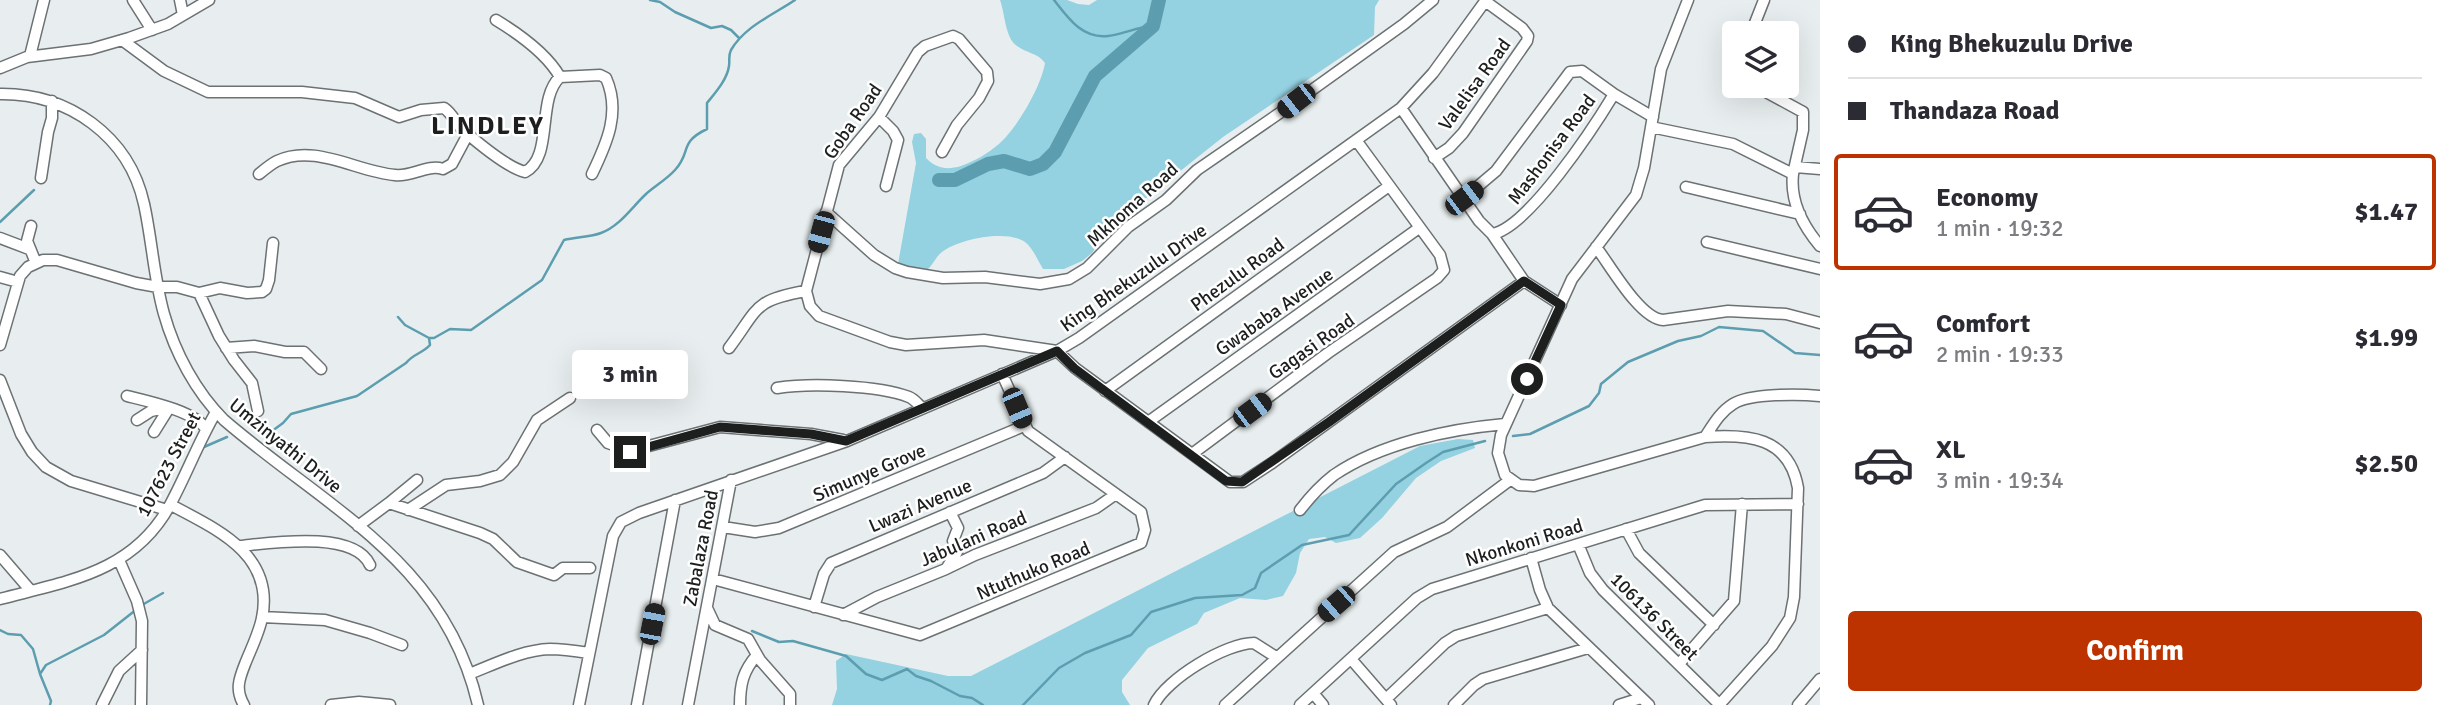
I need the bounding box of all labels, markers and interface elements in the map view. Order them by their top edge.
map controls [1722,21,1799,98]
button: layers [1722,21,1799,98]
text: King Bhekuzulu Drive [1890,28,2133,60]
street label: Valelisa Road [1433,34,1516,135]
street label: Goba Road [818,79,887,164]
car [1273,80,1320,122]
street label: Mashonisa Road [1503,90,1601,209]
text: Thandaza Road [1890,95,2059,127]
district label: LINDLEY [431,110,545,142]
street label: Mkhoma Road [1082,157,1183,252]
car [1441,177,1488,219]
icon: car [1852,181,1915,244]
text: Economy [1936,182,2038,214]
text: $1.47 [2354,196,2418,228]
car [806,209,837,255]
text: 1 min · 19:32 [1936,214,2064,243]
street label: King Bhekuzulu Drive [1056,218,1211,337]
street label: Phezulu Road [1186,233,1289,317]
street label: Gwababa Avenue [1211,262,1338,361]
icon: car [1852,307,1915,370]
street label: Gagasi Road [1264,308,1359,385]
text: Comfort [1936,308,2030,340]
text: $1.99 [2354,322,2418,354]
text: 2 min · 19:33 [1936,340,2064,369]
callout: 3 min [572,350,688,400]
text: 3 min [602,360,658,389]
route start [1511,363,1543,395]
car [1000,385,1035,431]
car [1229,389,1276,431]
street label: Umzinyathi Drive [224,393,347,499]
street label: 107623 Street [131,408,207,521]
icon: car [1852,433,1915,496]
text: XL [1936,434,1966,466]
route end [614,436,646,468]
street label: Simunye Grove [809,438,929,507]
text: $2.50 [2354,448,2418,480]
text: 3 min · 19:34 [1936,466,2064,495]
street label: Lwazi Avenue [865,473,976,538]
street label: Zabalaza Road [678,488,724,608]
street label: Jabulani Road [916,506,1030,572]
street label: Nkonkoni Road [1463,514,1586,572]
street label: Ntuthuko Road [973,536,1094,606]
street label: 106136 Street [1605,567,1704,666]
car [1314,582,1359,626]
car [638,601,667,647]
button: Confirm [1848,611,2422,691]

